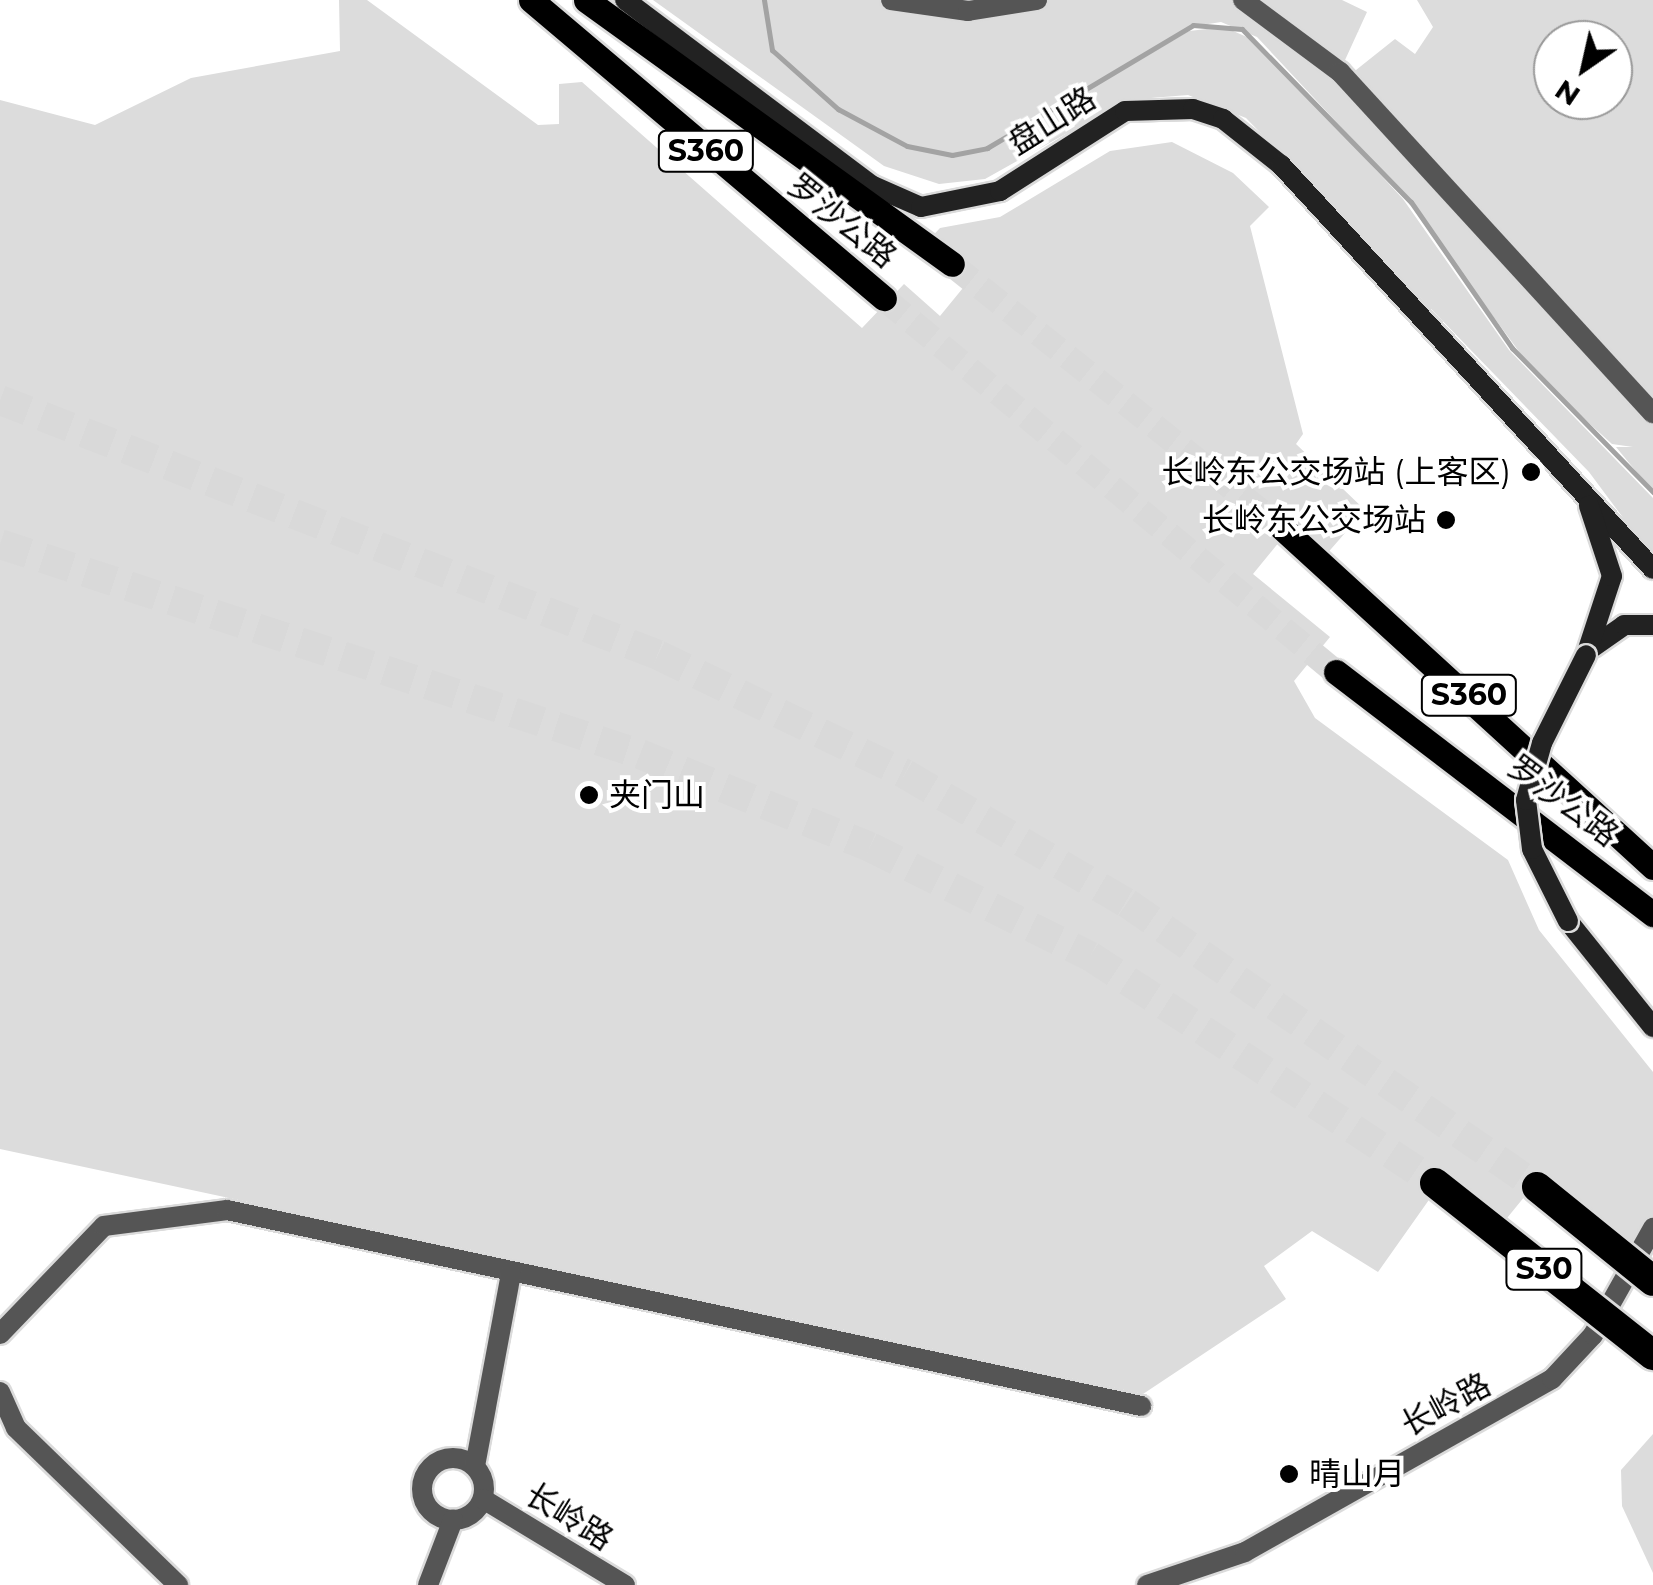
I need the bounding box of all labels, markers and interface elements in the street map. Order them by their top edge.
north arrow [1533,20,1633,120]
text: N [1548,73,1586,114]
street label: 盘山路 [1001,79,1103,163]
road number: S360 [656,126,756,176]
street label: 罗沙公路 [780,166,904,276]
place label: 长岭东公交场站 (上客区) [1162,453,1511,491]
marker: 长岭东公交场站 (上客区) [1520,461,1542,483]
place label: 长岭东公交场站 [1202,501,1426,539]
marker: 长岭东公交场站 [1435,509,1457,531]
road number: S360 [1419,670,1519,720]
street label: 罗沙公路 [1500,747,1626,855]
place label: 夹门山 [609,776,705,814]
marker: 夹门山 [578,784,600,806]
road number: S30 [1504,1244,1584,1294]
street label: 长岭路 [1395,1366,1497,1444]
place label: 晴山月 [1309,1455,1405,1493]
marker: 晴山月 [1278,1463,1300,1485]
street label: 长岭路 [518,1475,620,1559]

